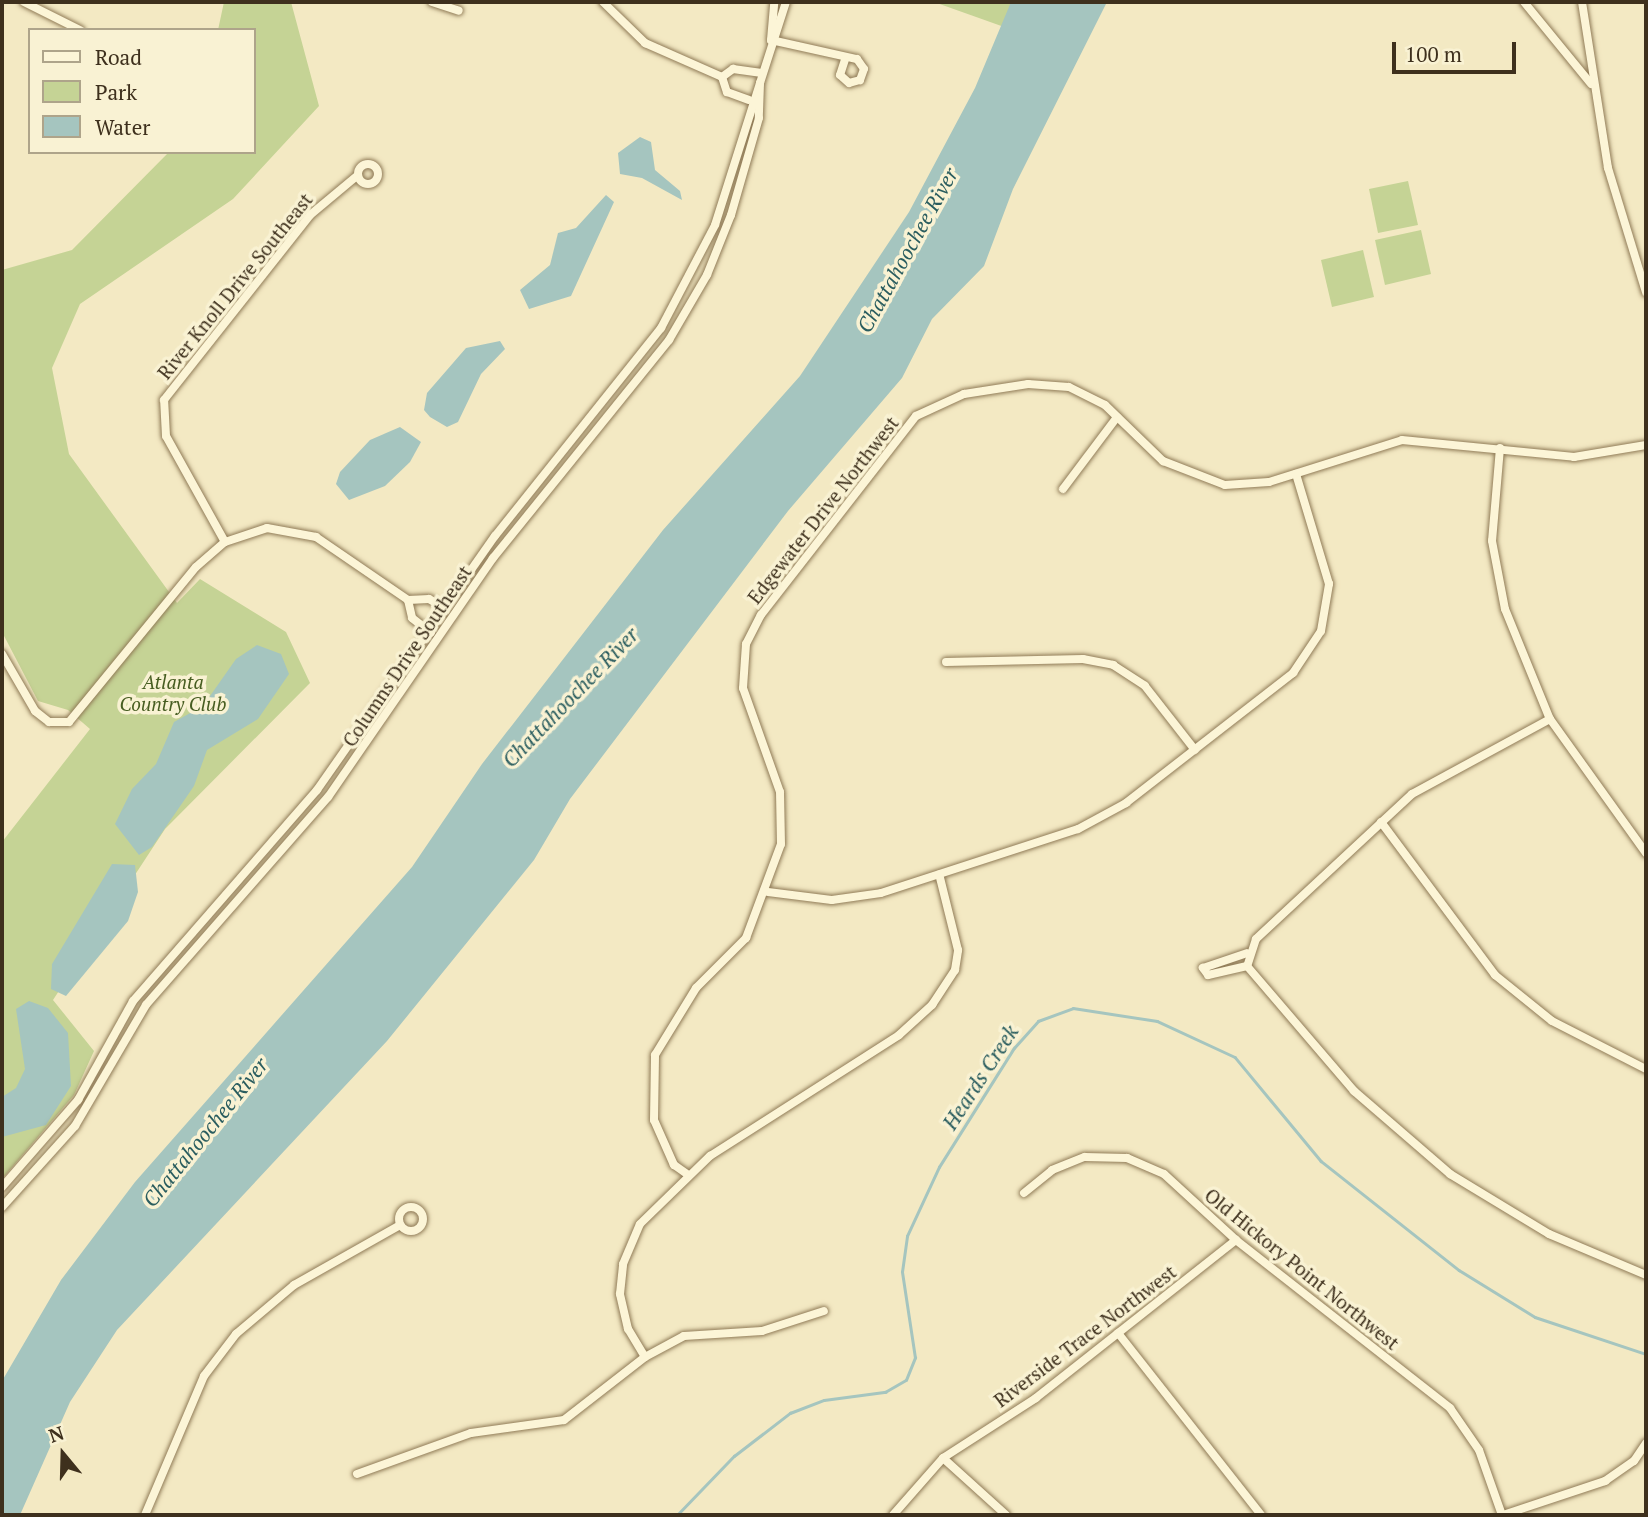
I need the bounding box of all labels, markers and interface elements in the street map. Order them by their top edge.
legend [28,28,256,154]
scale bar [1396,28,1520,72]
text: 100 m [1405,40,1462,68]
text: Road [95,43,142,71]
text: Park [95,78,137,106]
text: Water [95,113,150,141]
water label: Chattahoochee River [851,163,963,337]
street label: River Knoll Drive Southeast [153,188,317,384]
street label: Edgewater Drive Northwest [743,412,903,608]
street label: Columns Drive Southeast [338,561,476,751]
water label: Chattahoochee River [497,622,643,772]
park label: Atlanta Country Club [120,671,226,715]
water label: Heards Creek [937,1020,1023,1134]
water label: Chattahoochee River [137,1052,273,1212]
street label: Old Hickory Point Northwest [1200,1184,1404,1354]
street label: Riverside Trace Northwest [990,1260,1180,1412]
north arrow [28,1419,98,1489]
text: N [45,1420,67,1448]

